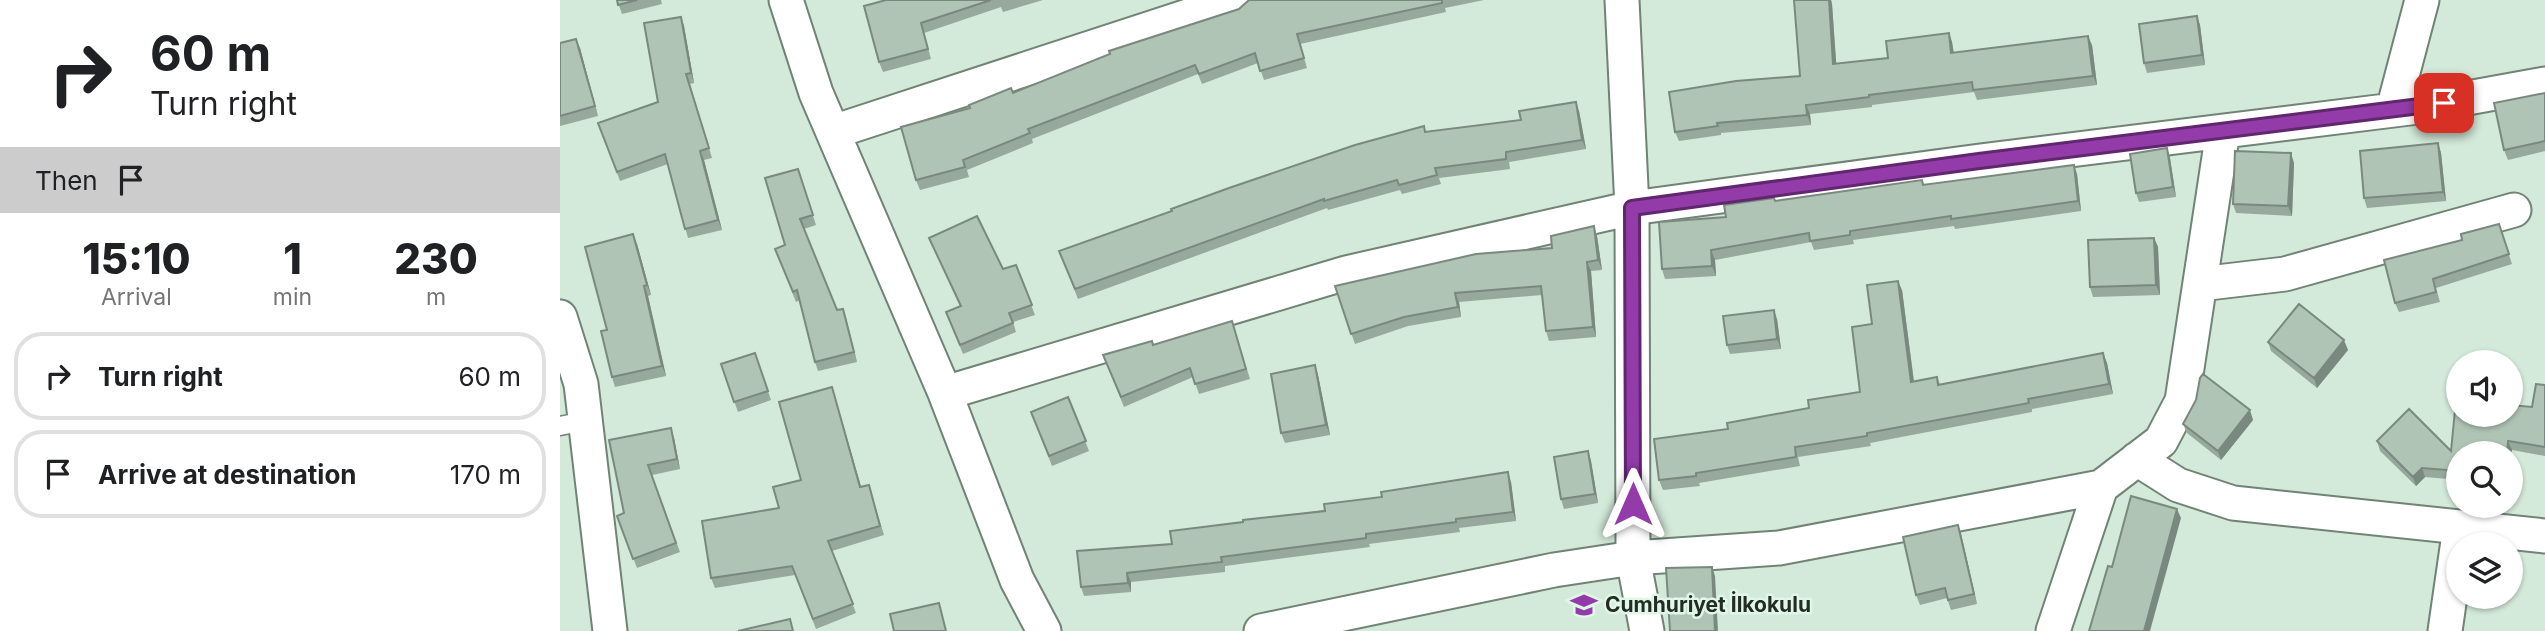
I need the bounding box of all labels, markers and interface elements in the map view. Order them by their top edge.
text: 60 m [150,24,271,83]
icon: right [35,28,126,119]
pin [2414,73,2474,133]
text: Turn right [150,84,297,123]
icon: arrive [2425,84,2463,122]
icon: arrive [112,161,150,199]
text: Then [35,165,98,196]
text: 15:10 [82,233,191,284]
text: 1 [283,233,302,284]
text: 230 [394,233,478,284]
text: Arrival [101,283,172,311]
text: min [273,283,312,311]
text: m [426,283,446,311]
map controls [2446,350,2523,609]
button: sound [2446,350,2523,427]
icon: right [39,357,77,395]
text: Turn right [98,361,223,392]
text: 60 m [458,361,521,392]
button: search [2446,441,2523,518]
icon: arrive [39,455,77,493]
text: Arrive at destination [98,459,357,490]
text: 170 m [450,459,521,490]
position arrow [1596,467,1670,541]
button: layers [2446,532,2523,609]
school or university icon: Cumhuriyet İlkokulu [1569,590,1599,620]
place label: Cumhuriyet İlkokulu [1605,591,1811,617]

